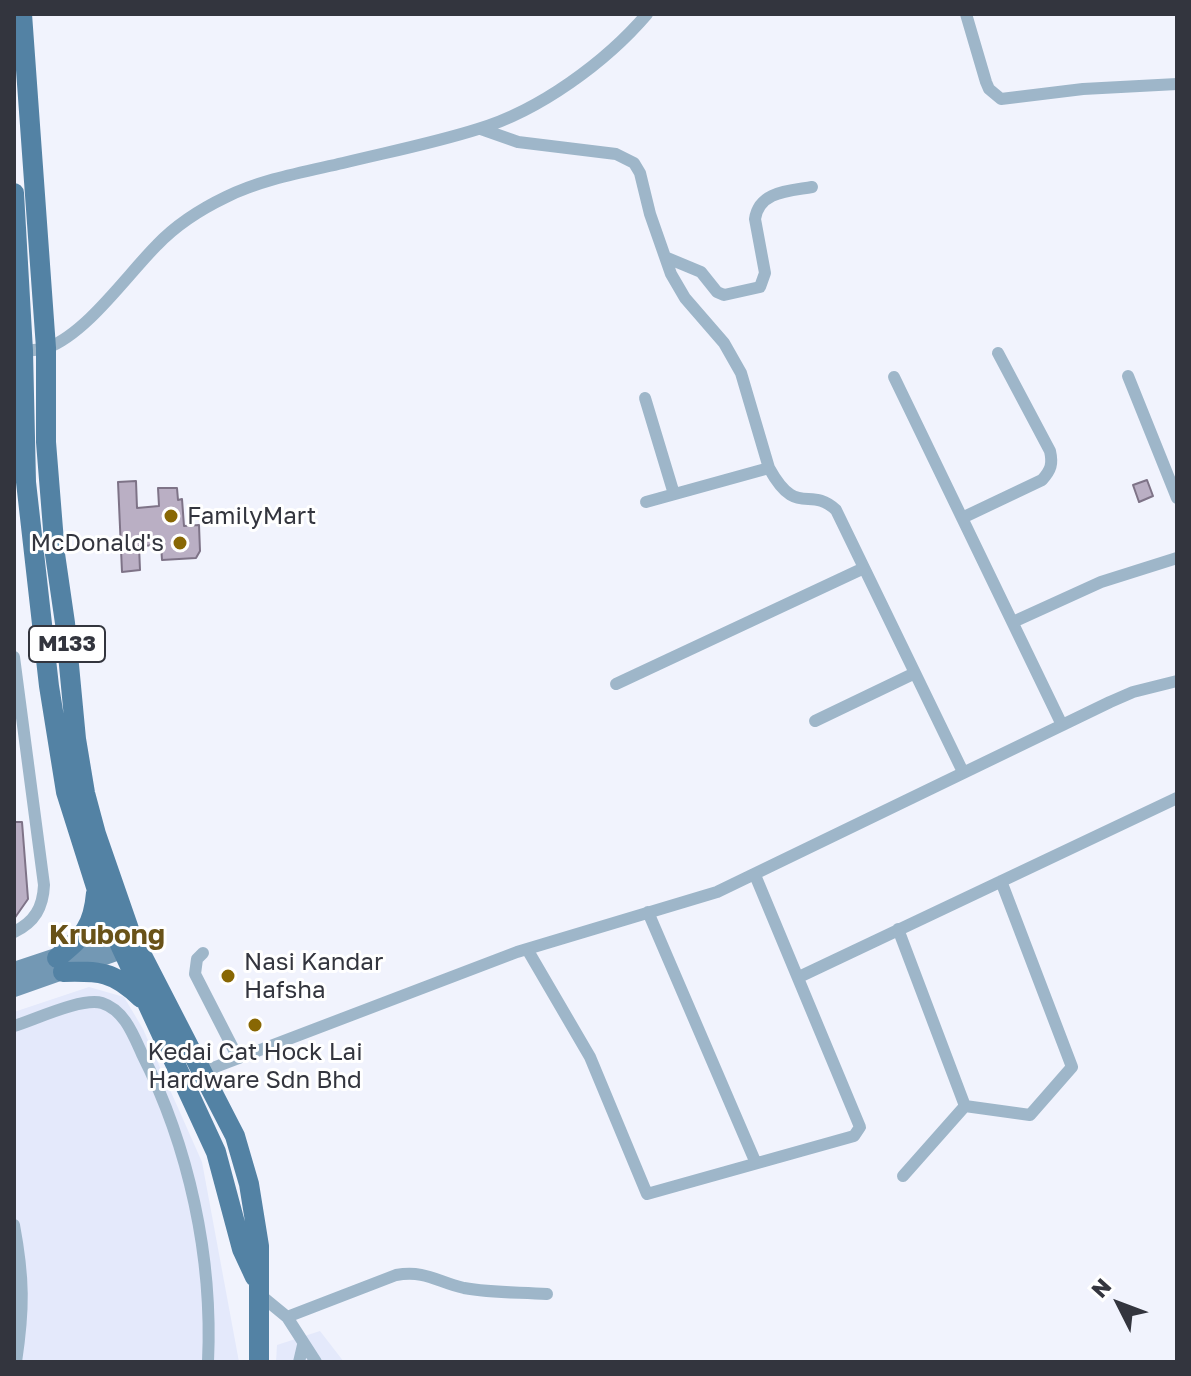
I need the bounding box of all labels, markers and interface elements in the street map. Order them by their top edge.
place label: FamilyMart [187,502,316,530]
marker: FamilyMart [162,507,180,525]
place label: McDonald's [31,529,164,557]
marker: McDonald's [171,534,189,552]
road number: M133 [29,626,105,662]
district label: Krubong [49,918,165,952]
place label: Nasi Kandar Hafsha [244,948,383,1004]
marker: Nasi Kandar Hafsha [219,967,237,985]
marker: Kedai Cat Hock Lai Hardware Sdn Bhd [246,1016,264,1034]
place label: Kedai Cat Hock Lai Hardware Sdn Bhd [147,1038,363,1094]
north arrow [1079,1264,1159,1344]
text: N [1085,1272,1116,1303]

